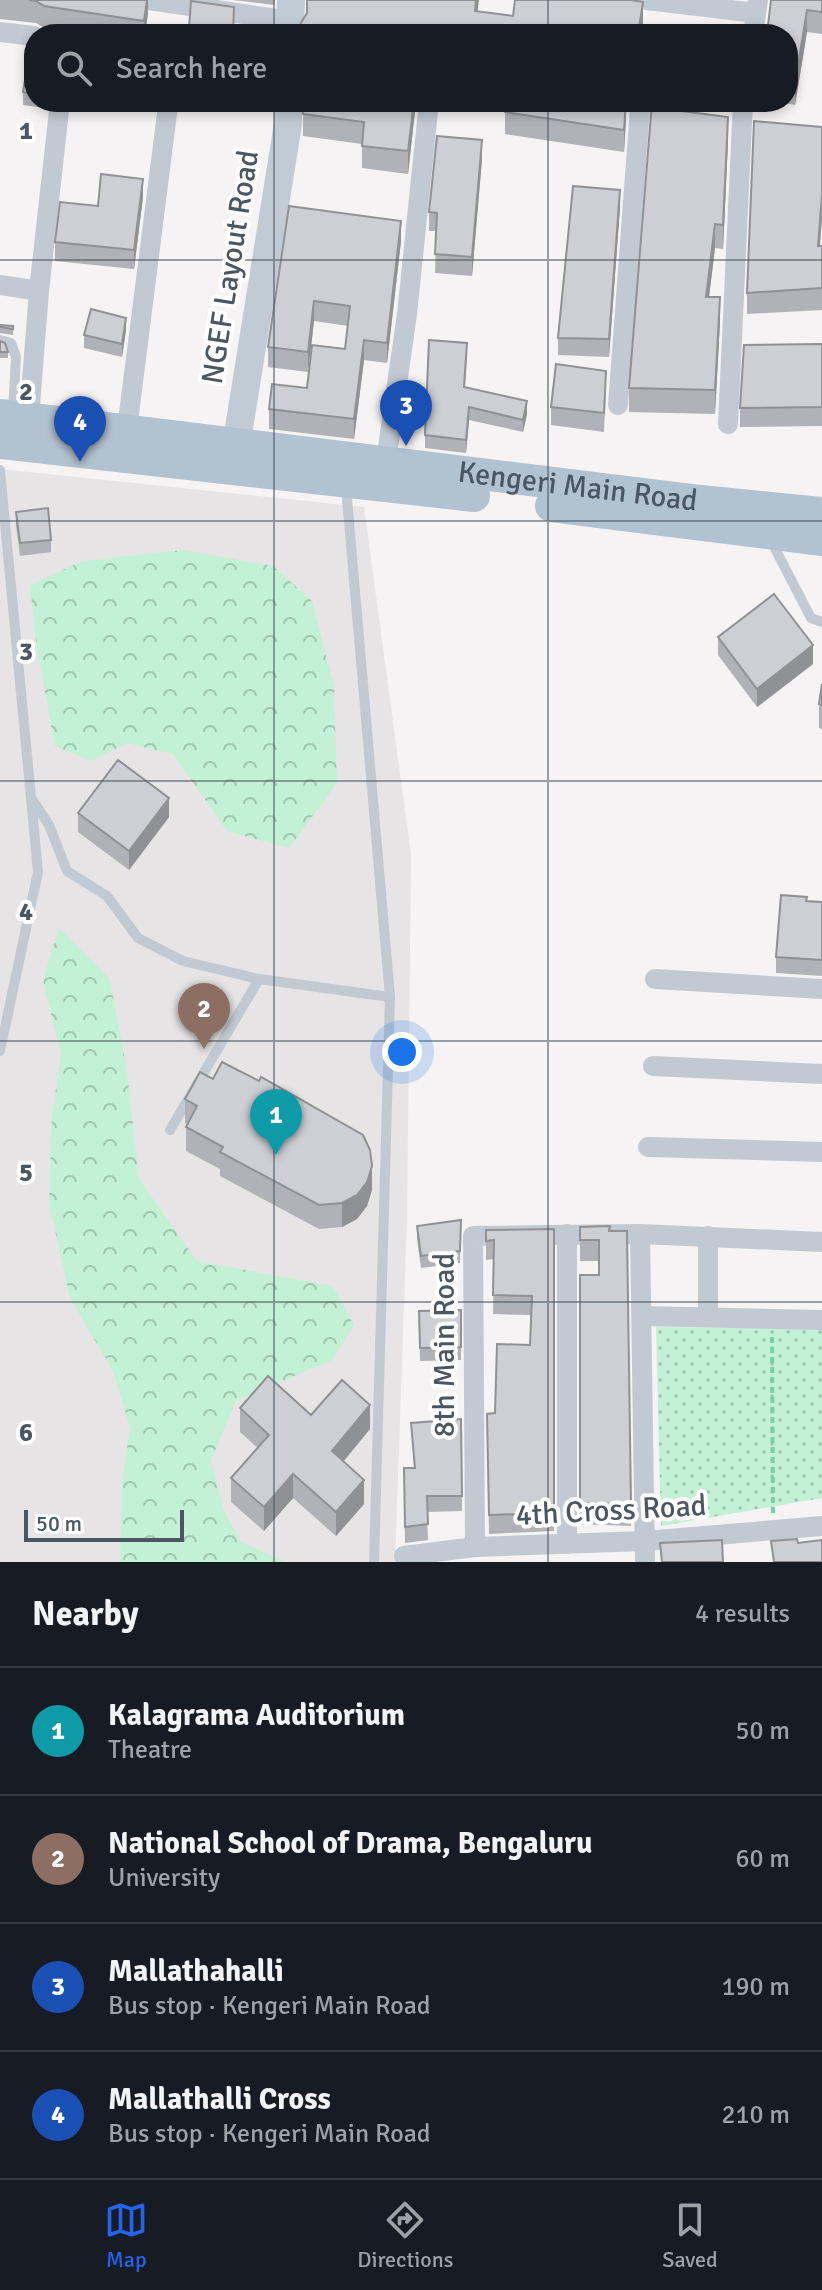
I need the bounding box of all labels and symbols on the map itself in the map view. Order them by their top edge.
text: 1 [19,115,33,147]
street label: NGEF Layout Road [194,148,267,387]
text: 2 [19,376,33,408]
pin: 3 [380,380,432,446]
pin: 4 [54,396,106,462]
street label: Kengeri Main Road [456,453,699,520]
text: 3 [19,636,33,668]
text: 4 [19,896,33,928]
pin: 2 [178,983,230,1049]
your location [382,1032,422,1072]
pin: 1 [250,1089,302,1155]
text: 5 [19,1157,33,1189]
street label: 8th Main Road [426,1253,463,1437]
text: 6 [19,1417,33,1449]
street label: 4th Cross Road [515,1487,707,1534]
scale bar [24,1506,184,1542]

